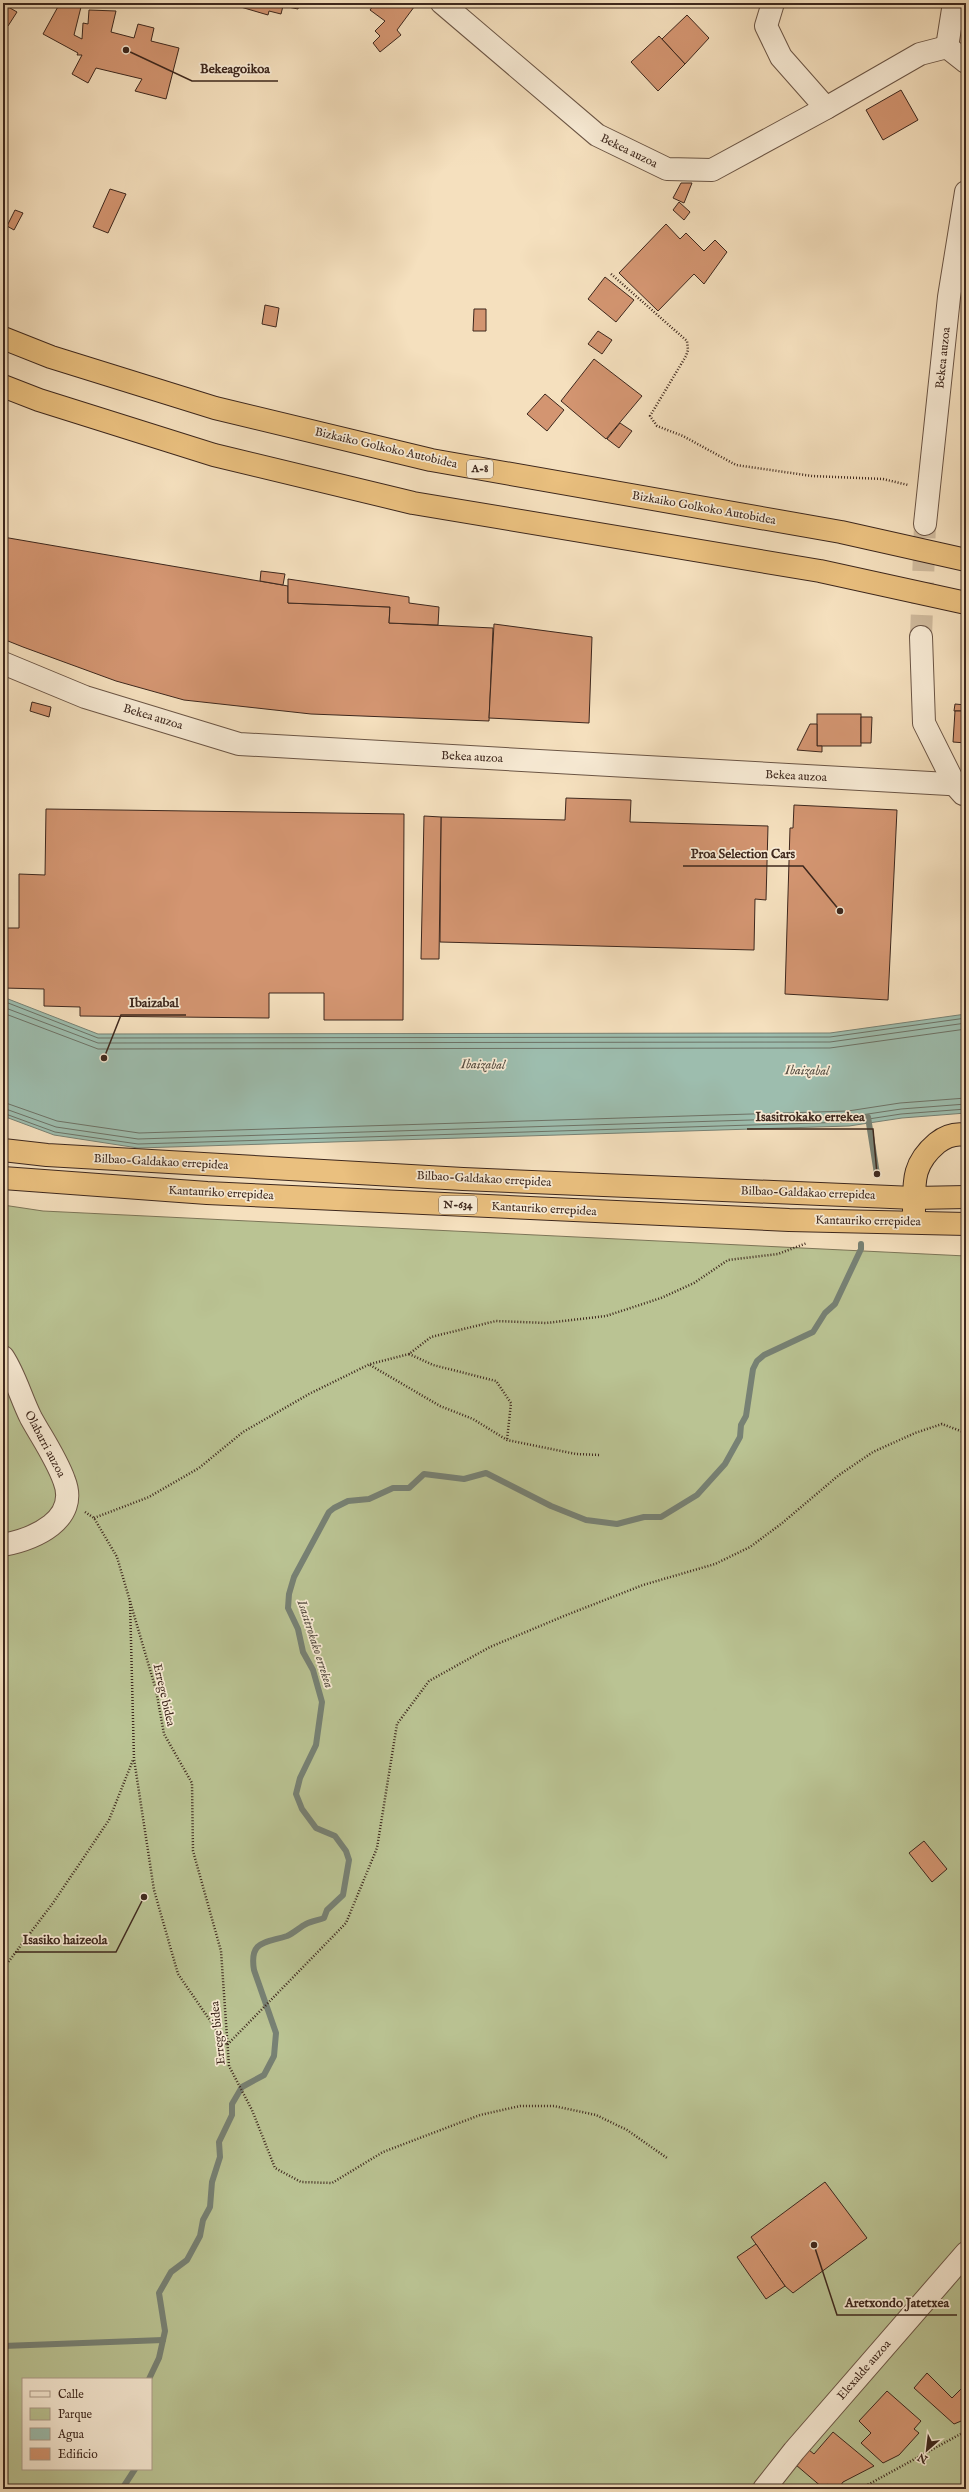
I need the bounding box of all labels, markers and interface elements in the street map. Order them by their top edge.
callout: Bekeagoikoa [192,56,278,81]
text: Bekeagoikoa [200,61,270,78]
street label: Bekea auzoa [598,131,661,172]
street label: Bekea auzoa [932,326,954,389]
street label: Bizkaiko Golkoko Autobidea [313,424,460,472]
road number: A-8 [467,460,493,478]
street label: Bizkaiko Golkoko Autobidea [631,488,778,528]
street label: Bekea auzoa [121,701,185,733]
street label: Bekea auzoa [441,748,504,766]
street label: Bekea auzoa [765,767,828,785]
callout: Proa Selection Cars [683,841,803,866]
text: Proa Selection Cars [691,846,796,863]
callout: Ibaizabal [121,990,186,1015]
text: Ibaizabal [129,995,179,1012]
water label: Ibaizabal [460,1056,506,1074]
water label: Ibaizabal [784,1062,830,1080]
callout: Isasitrokako errekea [747,1104,873,1129]
text: Isasitrokako errekea [755,1109,865,1126]
street label: Bilbao-Galdakao errepidea [93,1151,230,1174]
street label: Bilbao-Galdakao errepidea [416,1168,553,1191]
street label: Kantauriko errepidea [168,1183,275,1204]
street label: Bilbao-Galdakao errepidea [740,1183,876,1204]
road number: N-634 [439,1196,477,1214]
street label: Kantauriko errepidea [491,1199,598,1220]
street label: Kantauriko errepidea [815,1213,922,1230]
street label: Olabarri auzoa [21,1408,69,1481]
water label: Isasitrokako errekea [292,1597,337,1690]
street label: Errege bidea [150,1662,179,1729]
callout: Isasiko haizeola [15,1927,116,1952]
text: Isasiko haizeola [23,1932,108,1949]
street label: Errege bidea [207,2000,229,2066]
callout: Aretxondo Jatetxea [837,2290,957,2315]
text: Aretxondo Jatetxea [844,2295,949,2312]
street label: Elexalde auzoa [834,2336,895,2403]
legend [22,2378,152,2470]
text: Calle [58,2387,84,2402]
text: Parque [58,2407,93,2423]
text: Agua [57,2427,85,2442]
north arrow [907,2430,947,2470]
text: Edificio [58,2447,98,2462]
text: N [915,2449,931,2467]

